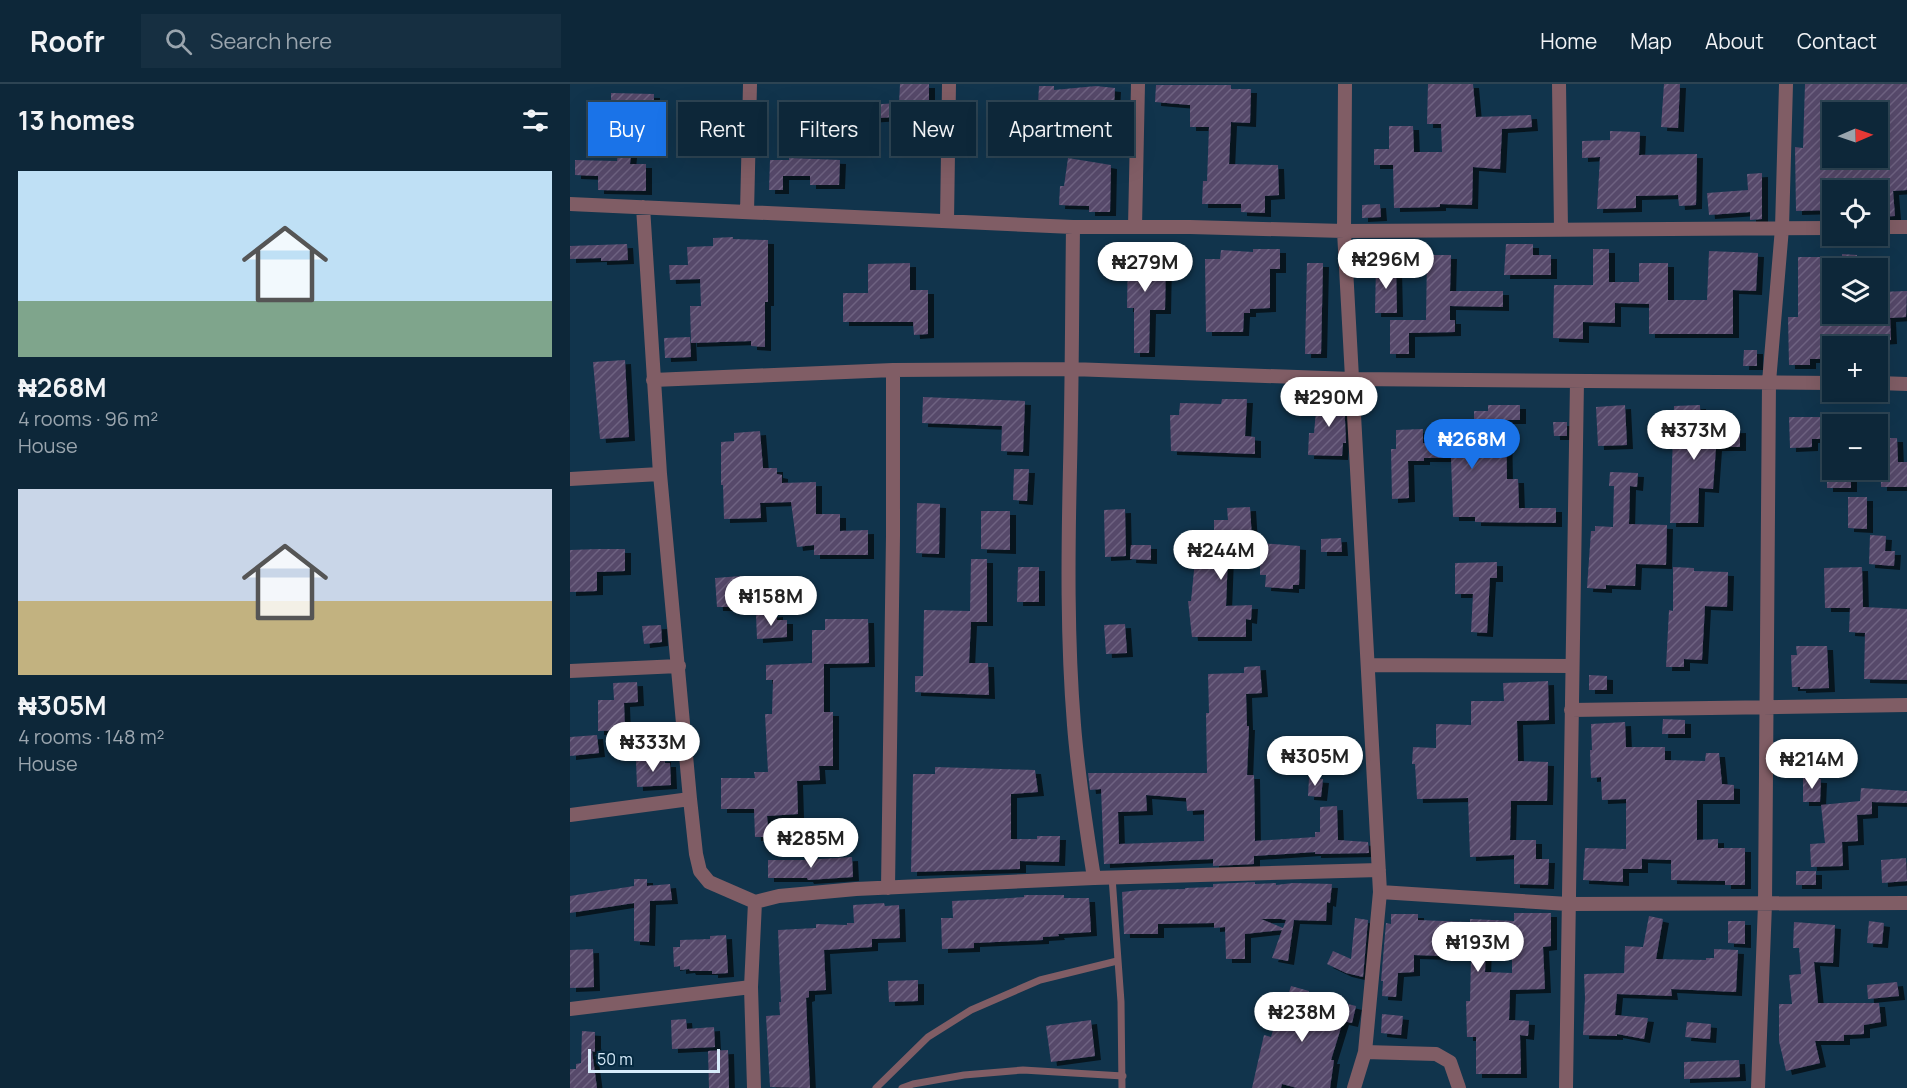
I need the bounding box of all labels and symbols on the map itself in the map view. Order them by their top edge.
north arrow [1822,102,1888,168]
pin: ₦296M [1344,239,1428,290]
pin: ₦279M [1103,242,1187,293]
pin: ₦290M [1287,377,1371,428]
pin: ₦373M [1652,410,1736,461]
pin: ₦268M [1430,419,1514,470]
pin: ₦244M [1179,530,1263,581]
pin: ₦158M [729,576,813,627]
pin: ₦333M [611,722,695,773]
pin: ₦305M [1273,736,1357,787]
pin: ₦214M [1770,739,1854,790]
pin: ₦285M [769,818,853,869]
pin: ₦193M [1436,922,1520,973]
pin: ₦238M [1260,992,1344,1043]
scale bar [588,1046,720,1074]

